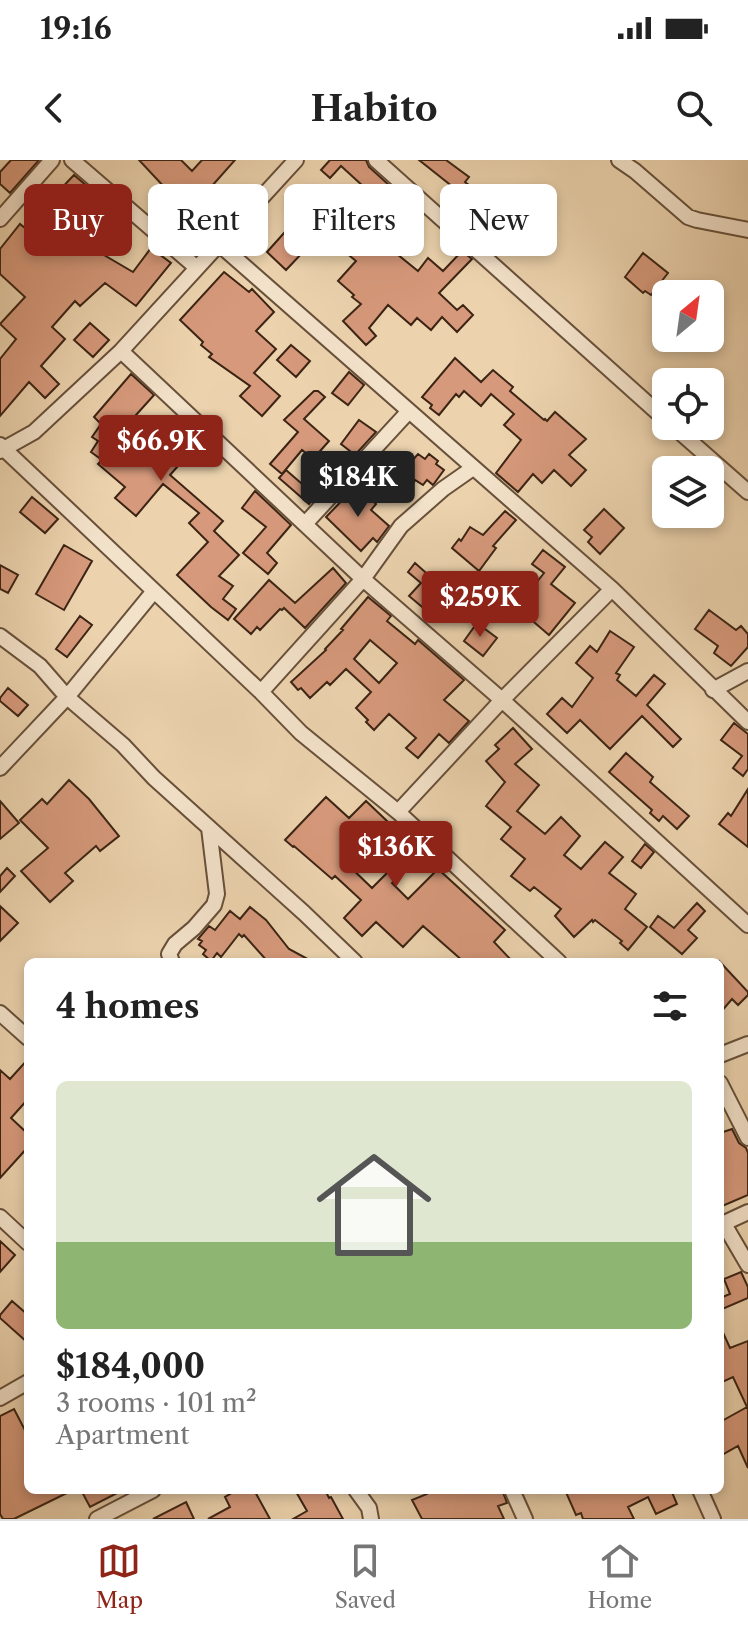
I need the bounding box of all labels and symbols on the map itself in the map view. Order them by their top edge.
north arrow [652,280,724,352]
pin: $66.9K [96,415,226,483]
pin: $184K [302,451,414,519]
pin: $259K [424,571,536,639]
pin: $136K [340,821,452,889]

